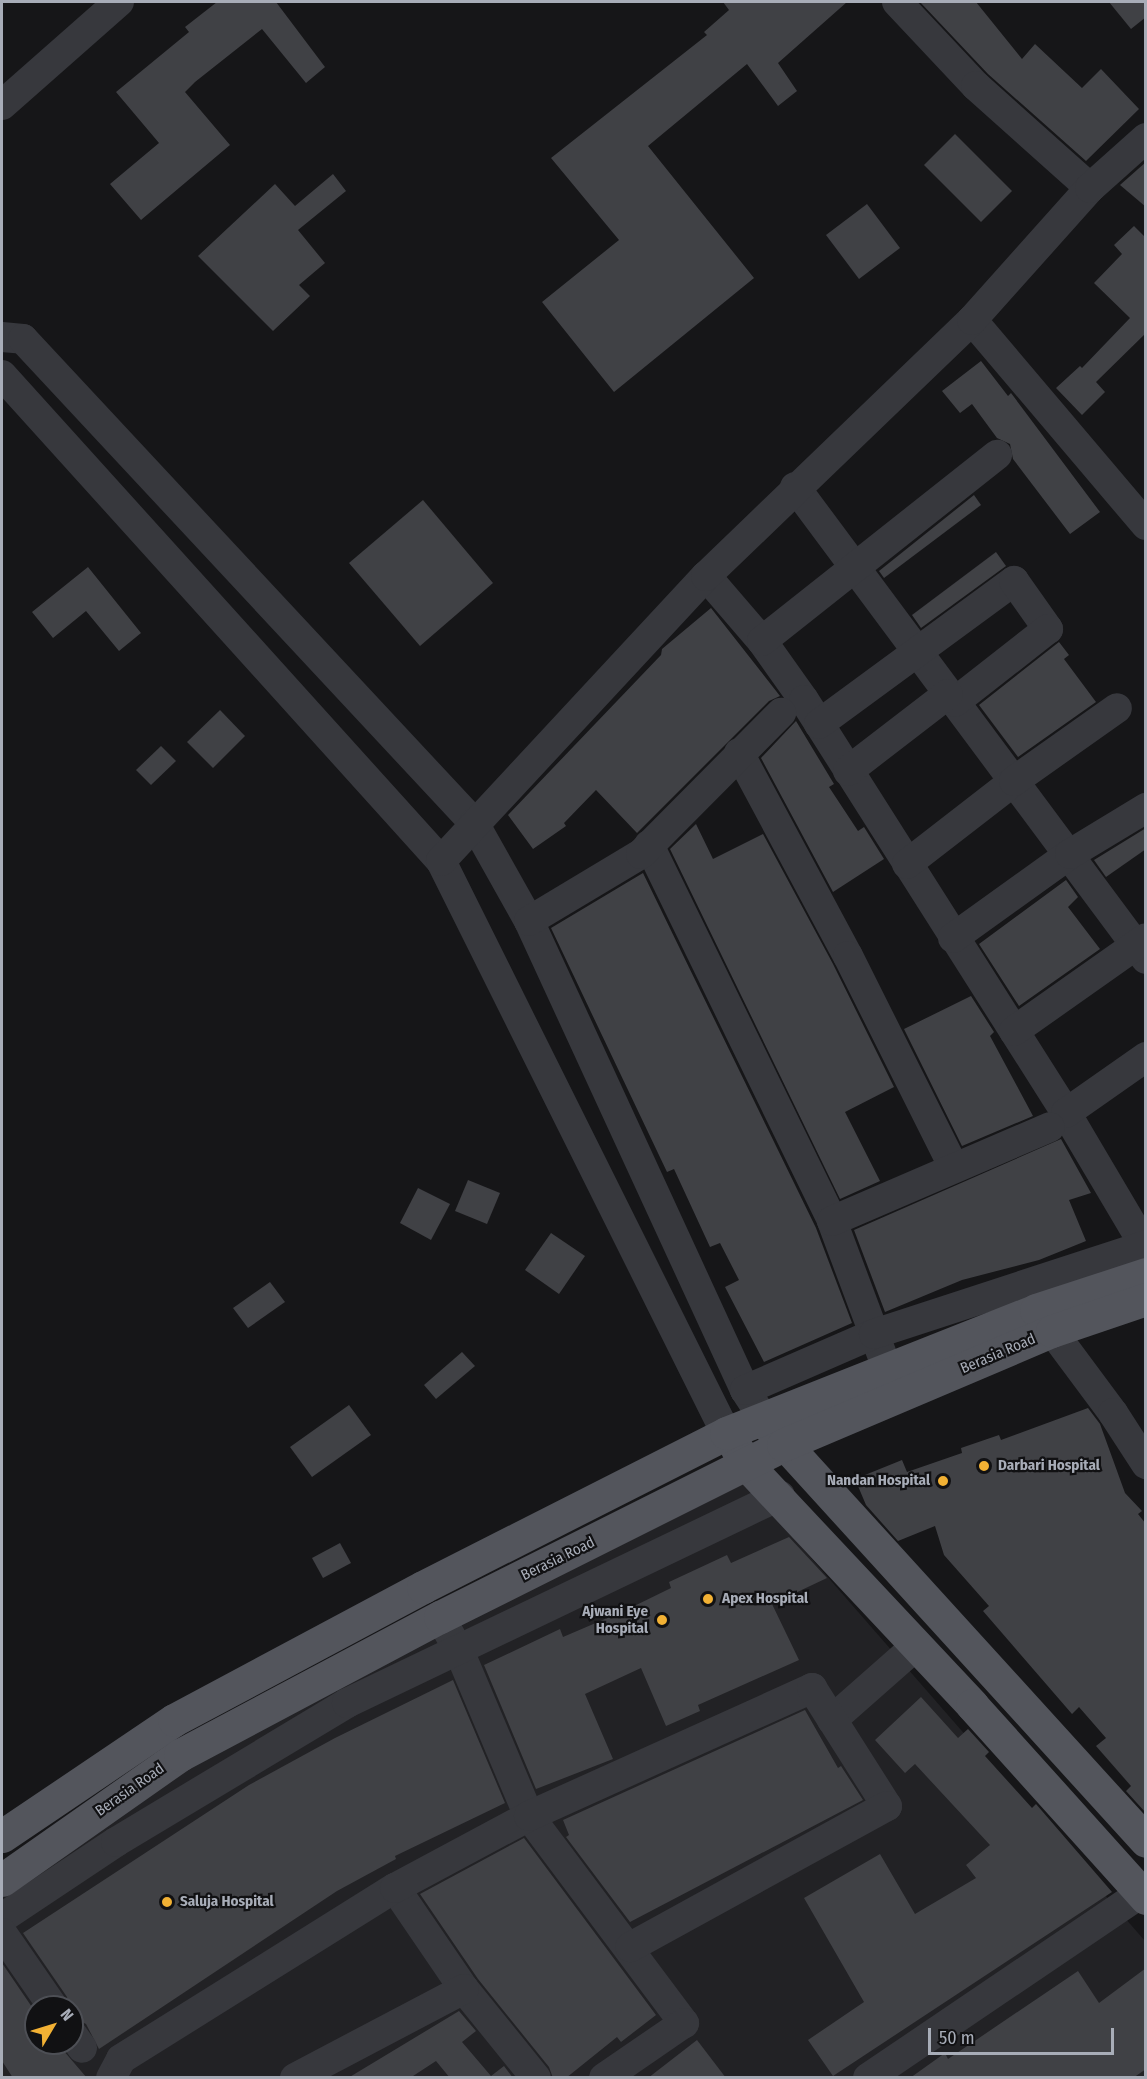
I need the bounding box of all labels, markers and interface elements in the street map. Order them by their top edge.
street label: Berasia Road [958,1330,1038,1378]
marker: Darbari Hospital [975,1457,993,1475]
place label: Darbari Hospital [998,1457,1100,1475]
place label: Nandan Hospital [827,1472,930,1490]
marker: Nandan Hospital [934,1472,952,1490]
street label: Berasia Road [518,1533,598,1585]
marker: Apex Hospital [699,1590,717,1608]
place label: Apex Hospital [722,1590,808,1608]
place label: Ajwani Eye Hospital [582,1602,648,1637]
marker: Ajwani Eye Hospital [653,1611,671,1629]
street label: Berasia Road [92,1760,168,1820]
marker: Saluja Hospital [158,1893,176,1911]
place label: Saluja Hospital [180,1893,274,1911]
north arrow [24,1995,84,2055]
text: N [57,2005,77,2024]
scale bar [931,2016,1117,2054]
text: 50 m [939,2027,975,2049]

